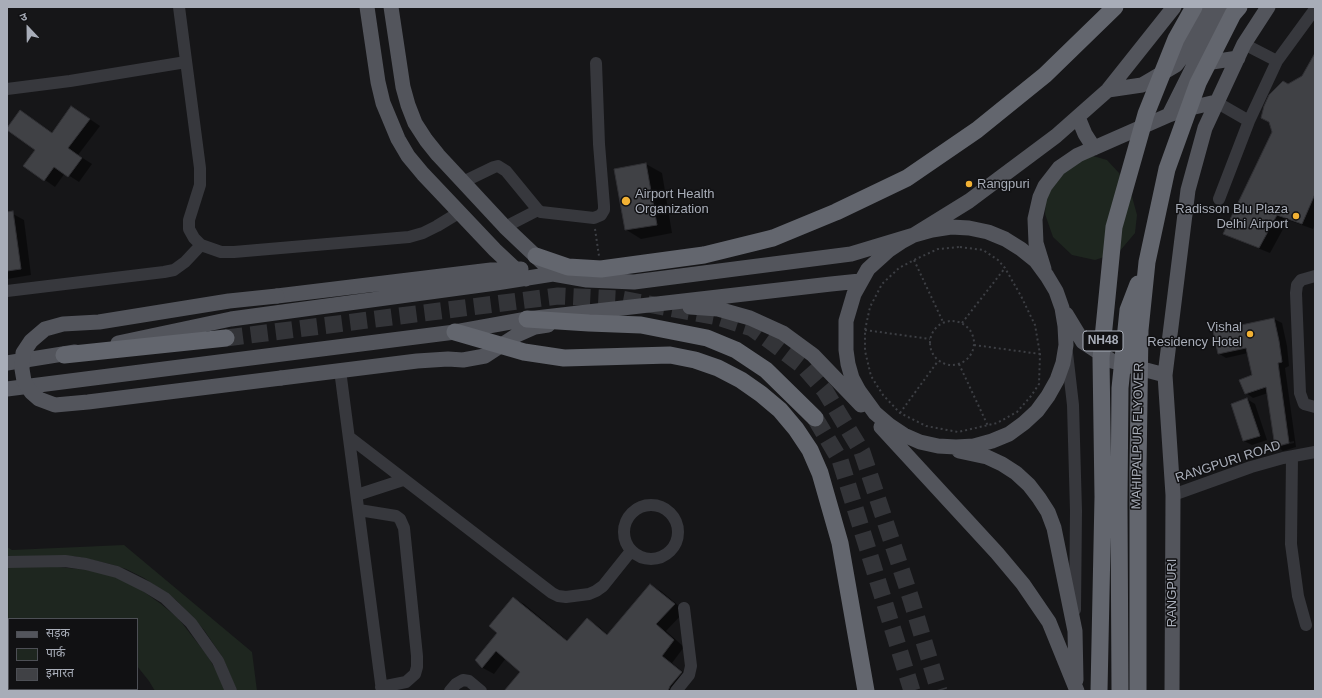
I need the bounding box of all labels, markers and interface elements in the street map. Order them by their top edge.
north arrow [8,8,48,48]
text: उ [18,10,29,24]
place label: Rangpuri [977,176,1030,192]
marker: Rangpuri [964,179,974,189]
place label: Airport Health Organization [635,186,714,217]
marker: Airport Health Organization [620,195,632,207]
place label: Radisson Blu Plaza Delhi Airport [1175,201,1288,232]
marker: Radisson Blu Plaza Delhi Airport [1291,211,1301,221]
place label: Vishal Residency Hotel [1147,319,1242,350]
marker: Vishal Residency Hotel [1245,329,1255,339]
road number: NH48 [1083,331,1123,351]
street label: MAHIPALPUR FLYOVER [1129,362,1147,510]
street label: RANGPURI ROAD [1173,438,1283,486]
street label: RANGPURI [1164,559,1180,627]
legend [8,618,138,690]
text: सड़क [46,626,70,640]
text: पार्क [46,646,65,660]
text: इमारत [46,666,74,680]

